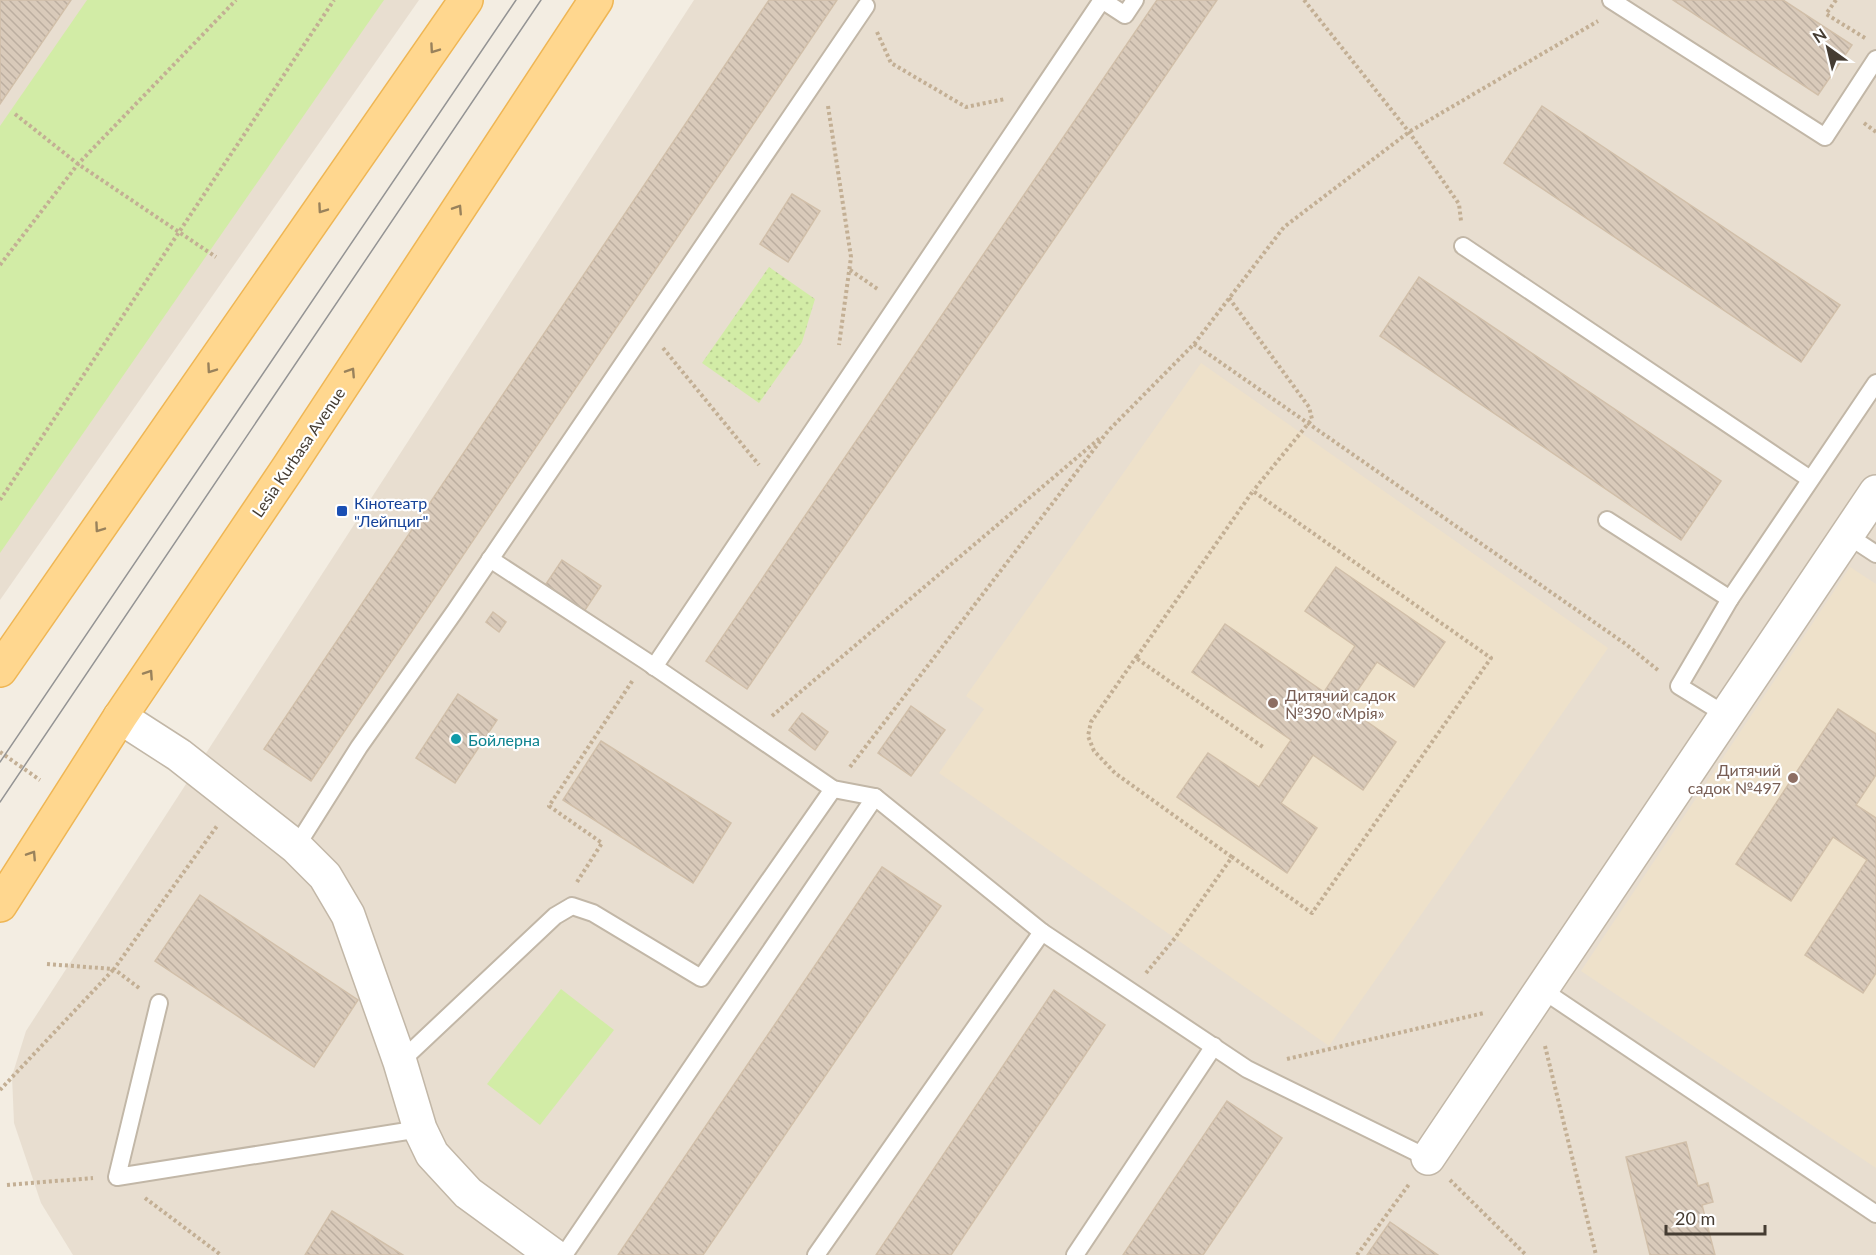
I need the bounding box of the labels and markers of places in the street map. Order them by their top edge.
place label: Кінотеатр "Лейпциг" [354,493,428,530]
marker: Кінотеатр "Лейпциг" [335,504,349,518]
place label: Дитячий садок №390 «Мрія» [1285,685,1396,722]
marker: Дитячий садок №390 «Мрія» [1266,696,1280,710]
place label: Бойлерна [468,730,540,749]
marker: Бойлерна [449,732,463,746]
place label: Дитячий садок №497 [1688,760,1781,797]
marker: Дитячий садок №497 [1786,771,1800,785]

